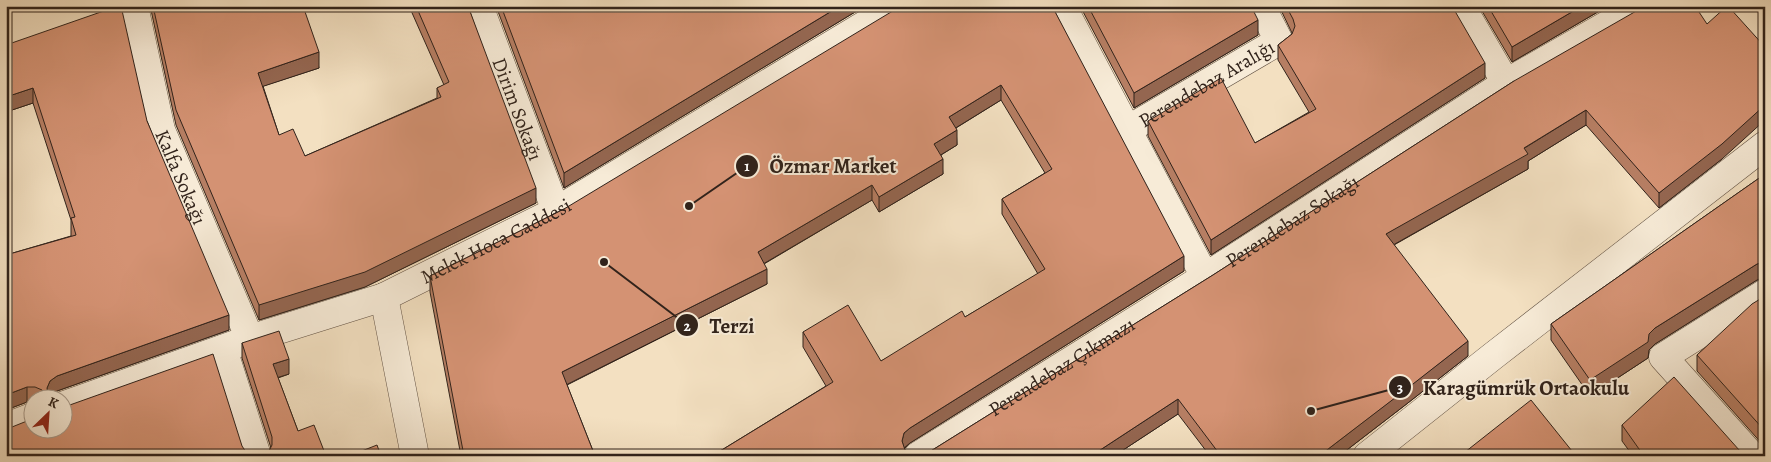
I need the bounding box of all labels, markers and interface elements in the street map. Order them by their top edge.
street label: Perendebaz Aralığı [1134,34,1280,134]
street label: Dirim Sokağı [486,54,549,165]
street label: Kalfa Sokağı [148,125,213,229]
callout: Özmar Market [735,148,907,184]
text: Özmar Market [769,152,897,180]
text: 1 [744,156,750,176]
street label: Perendebaz Sokağı [1220,168,1364,274]
street label: Melek Hoca Caddesi [416,192,576,291]
callout: Terzi [675,307,765,343]
street label: Perendebaz Çıkmazı [983,311,1140,423]
text: Terzi [709,312,755,340]
text: 2 [683,316,691,336]
callout: Karagümrük Ortaokulu [1387,369,1639,405]
text: Karagümrük Ortaokulu [1423,374,1630,402]
text: 3 [1397,378,1403,398]
north arrow [22,390,72,440]
text: K [45,392,62,414]

